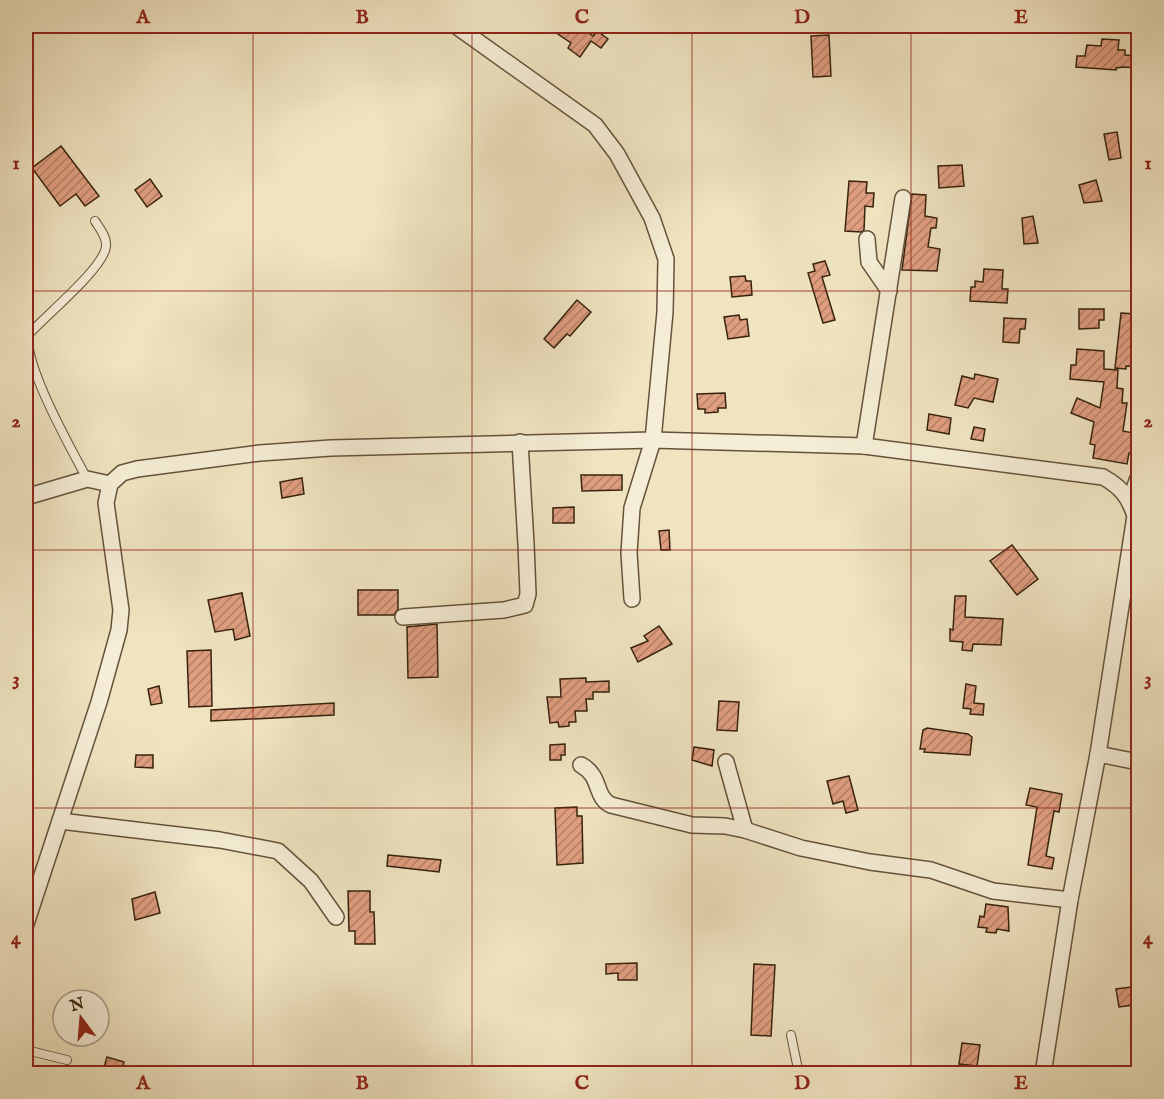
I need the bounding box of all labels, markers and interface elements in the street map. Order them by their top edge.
text: A [135,5,151,30]
text: B [355,5,369,30]
text: C [575,5,589,30]
text: D [794,5,810,30]
text: E [1014,5,1028,30]
text: 1 [12,151,20,176]
text: 1 [1144,151,1152,176]
text: 2 [11,409,21,434]
text: 2 [1143,409,1153,434]
text: 3 [12,667,20,692]
text: 3 [1144,667,1152,692]
text: 4 [11,926,22,951]
text: 4 [1143,926,1154,951]
north arrow [51,988,111,1048]
text: N [67,994,87,1017]
text: A [135,1071,151,1096]
text: B [355,1071,369,1096]
text: C [575,1071,589,1096]
text: D [794,1071,810,1096]
text: E [1014,1071,1028,1096]

